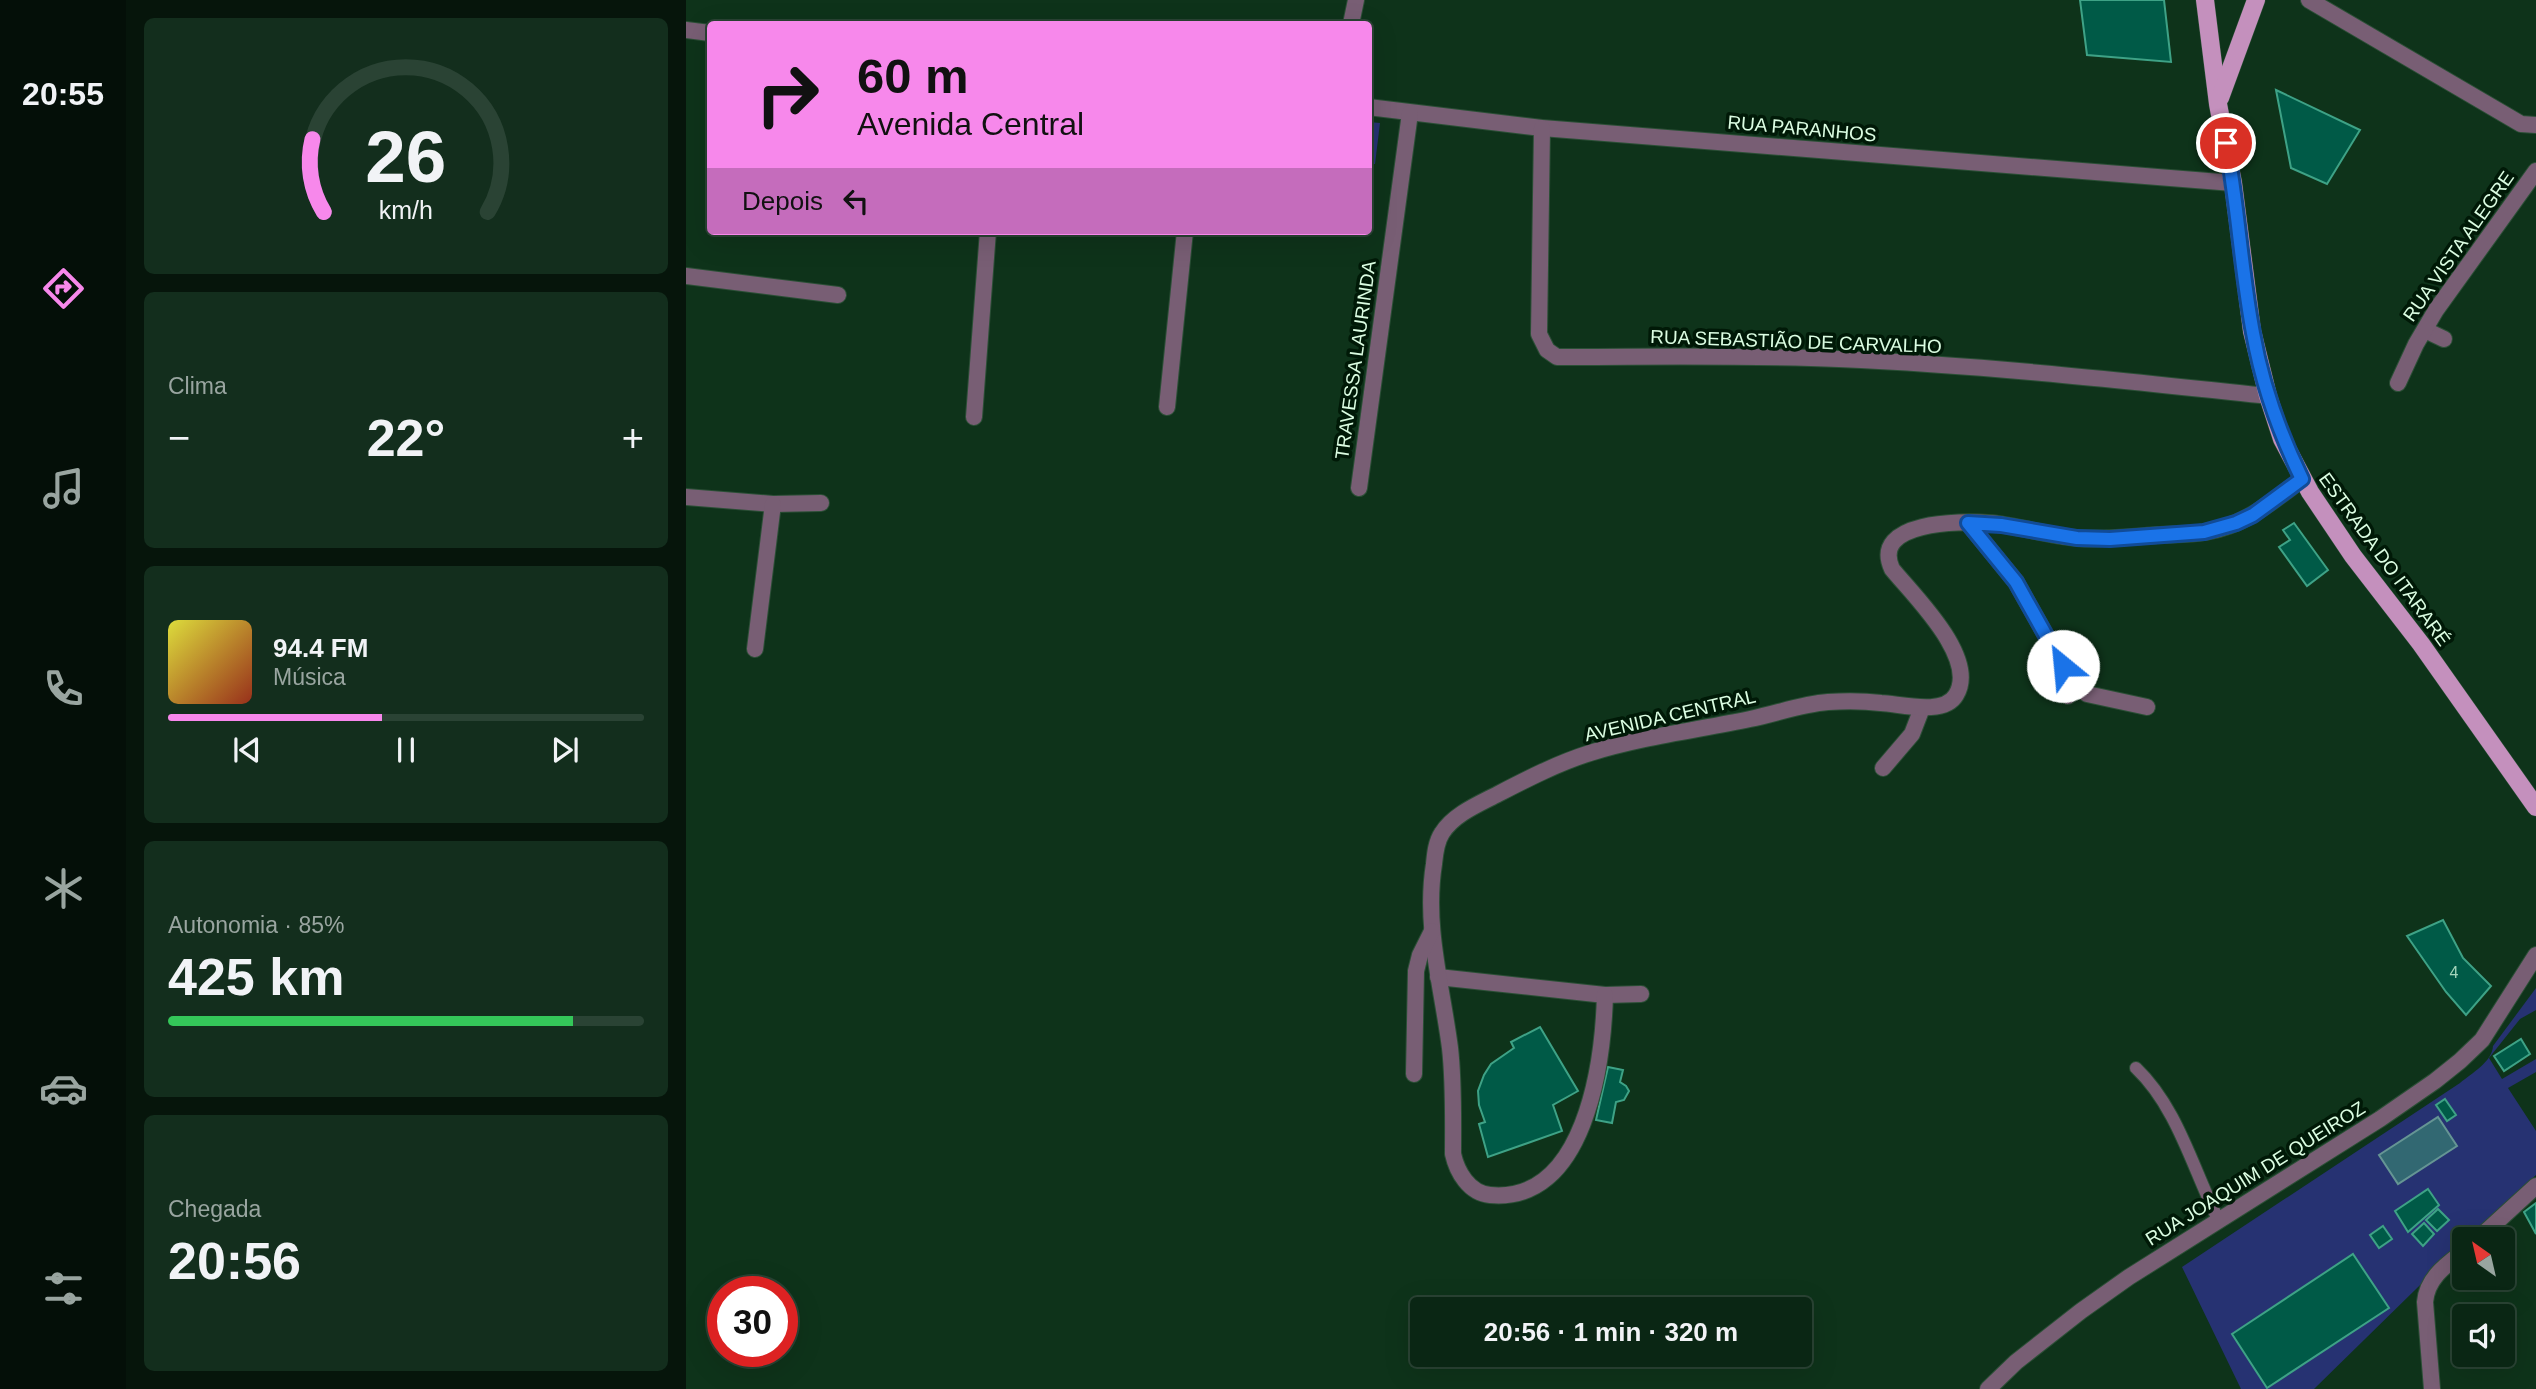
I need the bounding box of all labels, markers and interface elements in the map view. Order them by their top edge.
icon: right [742,49,833,140]
text: 60 m [857,49,969,103]
text: 20:55 [22,76,104,112]
text: Avenida Central [857,106,1084,142]
street label: RUA PARANHOS [1727,112,1877,145]
pin [2196,113,2256,173]
text: 26 [366,116,446,197]
icon: arrive [2207,124,2245,162]
street label: RUA VISTA ALEGRE [2399,167,2518,325]
icon: left [837,182,875,220]
text: Depois [742,186,823,216]
text: km/h [379,196,433,224]
street label: TRAVESSA LAURINDA [1331,259,1380,461]
icon: directions [39,264,88,313]
street label: RUA SEBASTIÃO DE CARVALHO [1650,326,1942,357]
text: Clima [168,373,227,399]
text: 22° [367,409,445,467]
text: − [168,417,190,459]
text: + [622,417,644,459]
icon: music [39,464,88,513]
street label: ESTRADA DO ITARARÉ [2315,469,2454,650]
position arrow [2026,629,2100,703]
text: 94.4 FM [273,633,368,663]
icon: phone [39,664,88,713]
text: Música [273,664,346,690]
street label: AVENIDA CENTRAL [1583,686,1758,745]
icon: previous [228,731,266,769]
icon: pause [387,731,425,769]
icon: next [546,731,584,769]
icon: climate [39,864,88,913]
text: Autonomia · 85% [168,912,344,938]
text: 425 km [168,948,344,1006]
house number: 4 [2450,964,2459,981]
icon: car [39,1064,88,1113]
street label: RUA JOAQUIM DE QUEIROZ [2142,1097,2369,1250]
text: Chegada [168,1196,261,1222]
north arrow [2452,1227,2515,1290]
map controls [2452,1227,2515,1367]
text: 20:56 [168,1232,301,1290]
icon: filters [39,1264,88,1313]
speed limit sign: 30 [707,1276,798,1367]
button: sound [2452,1304,2515,1367]
text: 20:56 · 1 min · 320 m [1484,1317,1738,1347]

